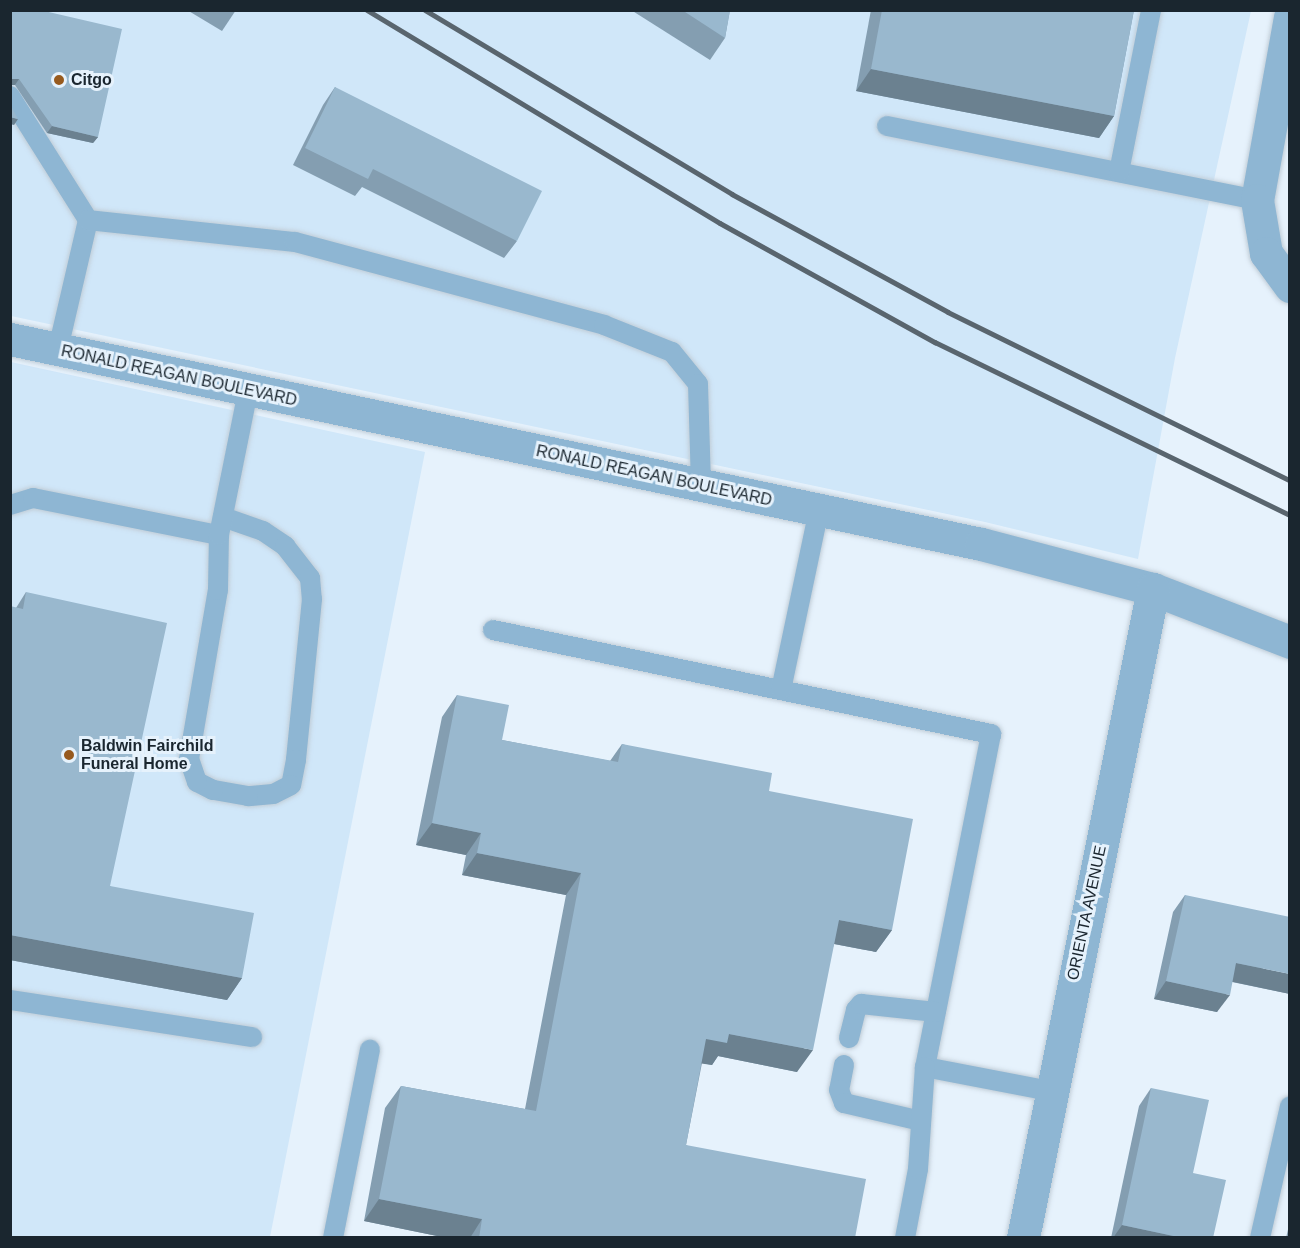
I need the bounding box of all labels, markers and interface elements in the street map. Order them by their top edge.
place label: Citgo [71,70,112,90]
marker: Citgo [52,73,66,87]
street label: RONALD REAGAN BOULEVARD [59,342,299,410]
street label: RONALD REAGAN BOULEVARD [534,442,774,510]
place label: Baldwin Fairchild Funeral Home [81,736,213,774]
marker: Baldwin Fairchild Funeral Home [62,748,76,762]
street label: ORIENTA AVENUE [1063,843,1111,983]

